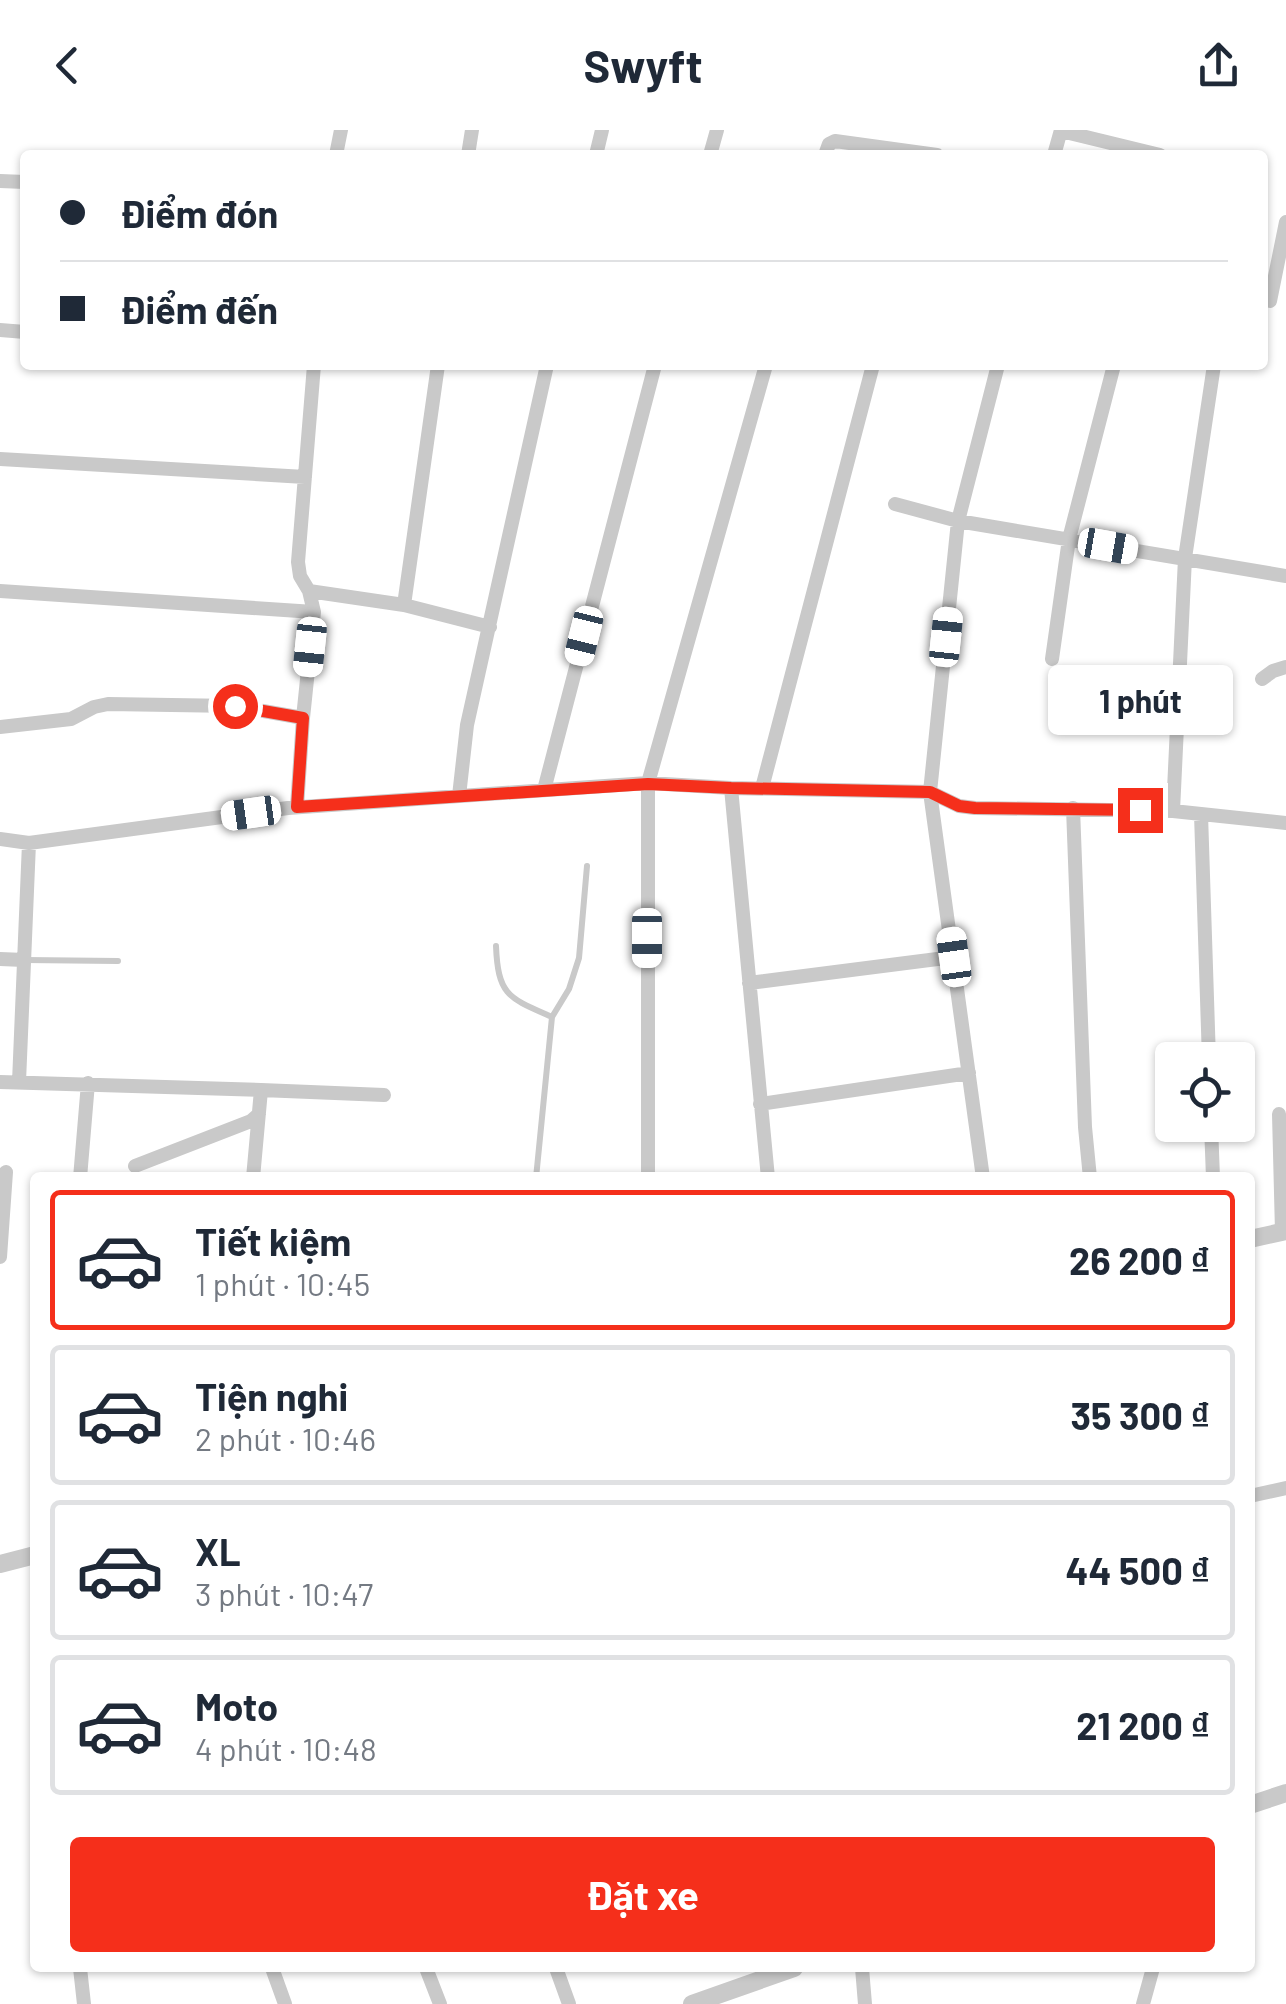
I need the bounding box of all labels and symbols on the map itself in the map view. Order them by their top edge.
car [1076,526,1140,566]
car [562,603,606,669]
car [928,606,964,668]
car [292,616,328,678]
callout: 1 phút [1048,665,1232,735]
route start [213,684,258,729]
route end [1118,788,1163,833]
car [219,794,283,832]
car [632,908,662,968]
car [935,925,973,989]

